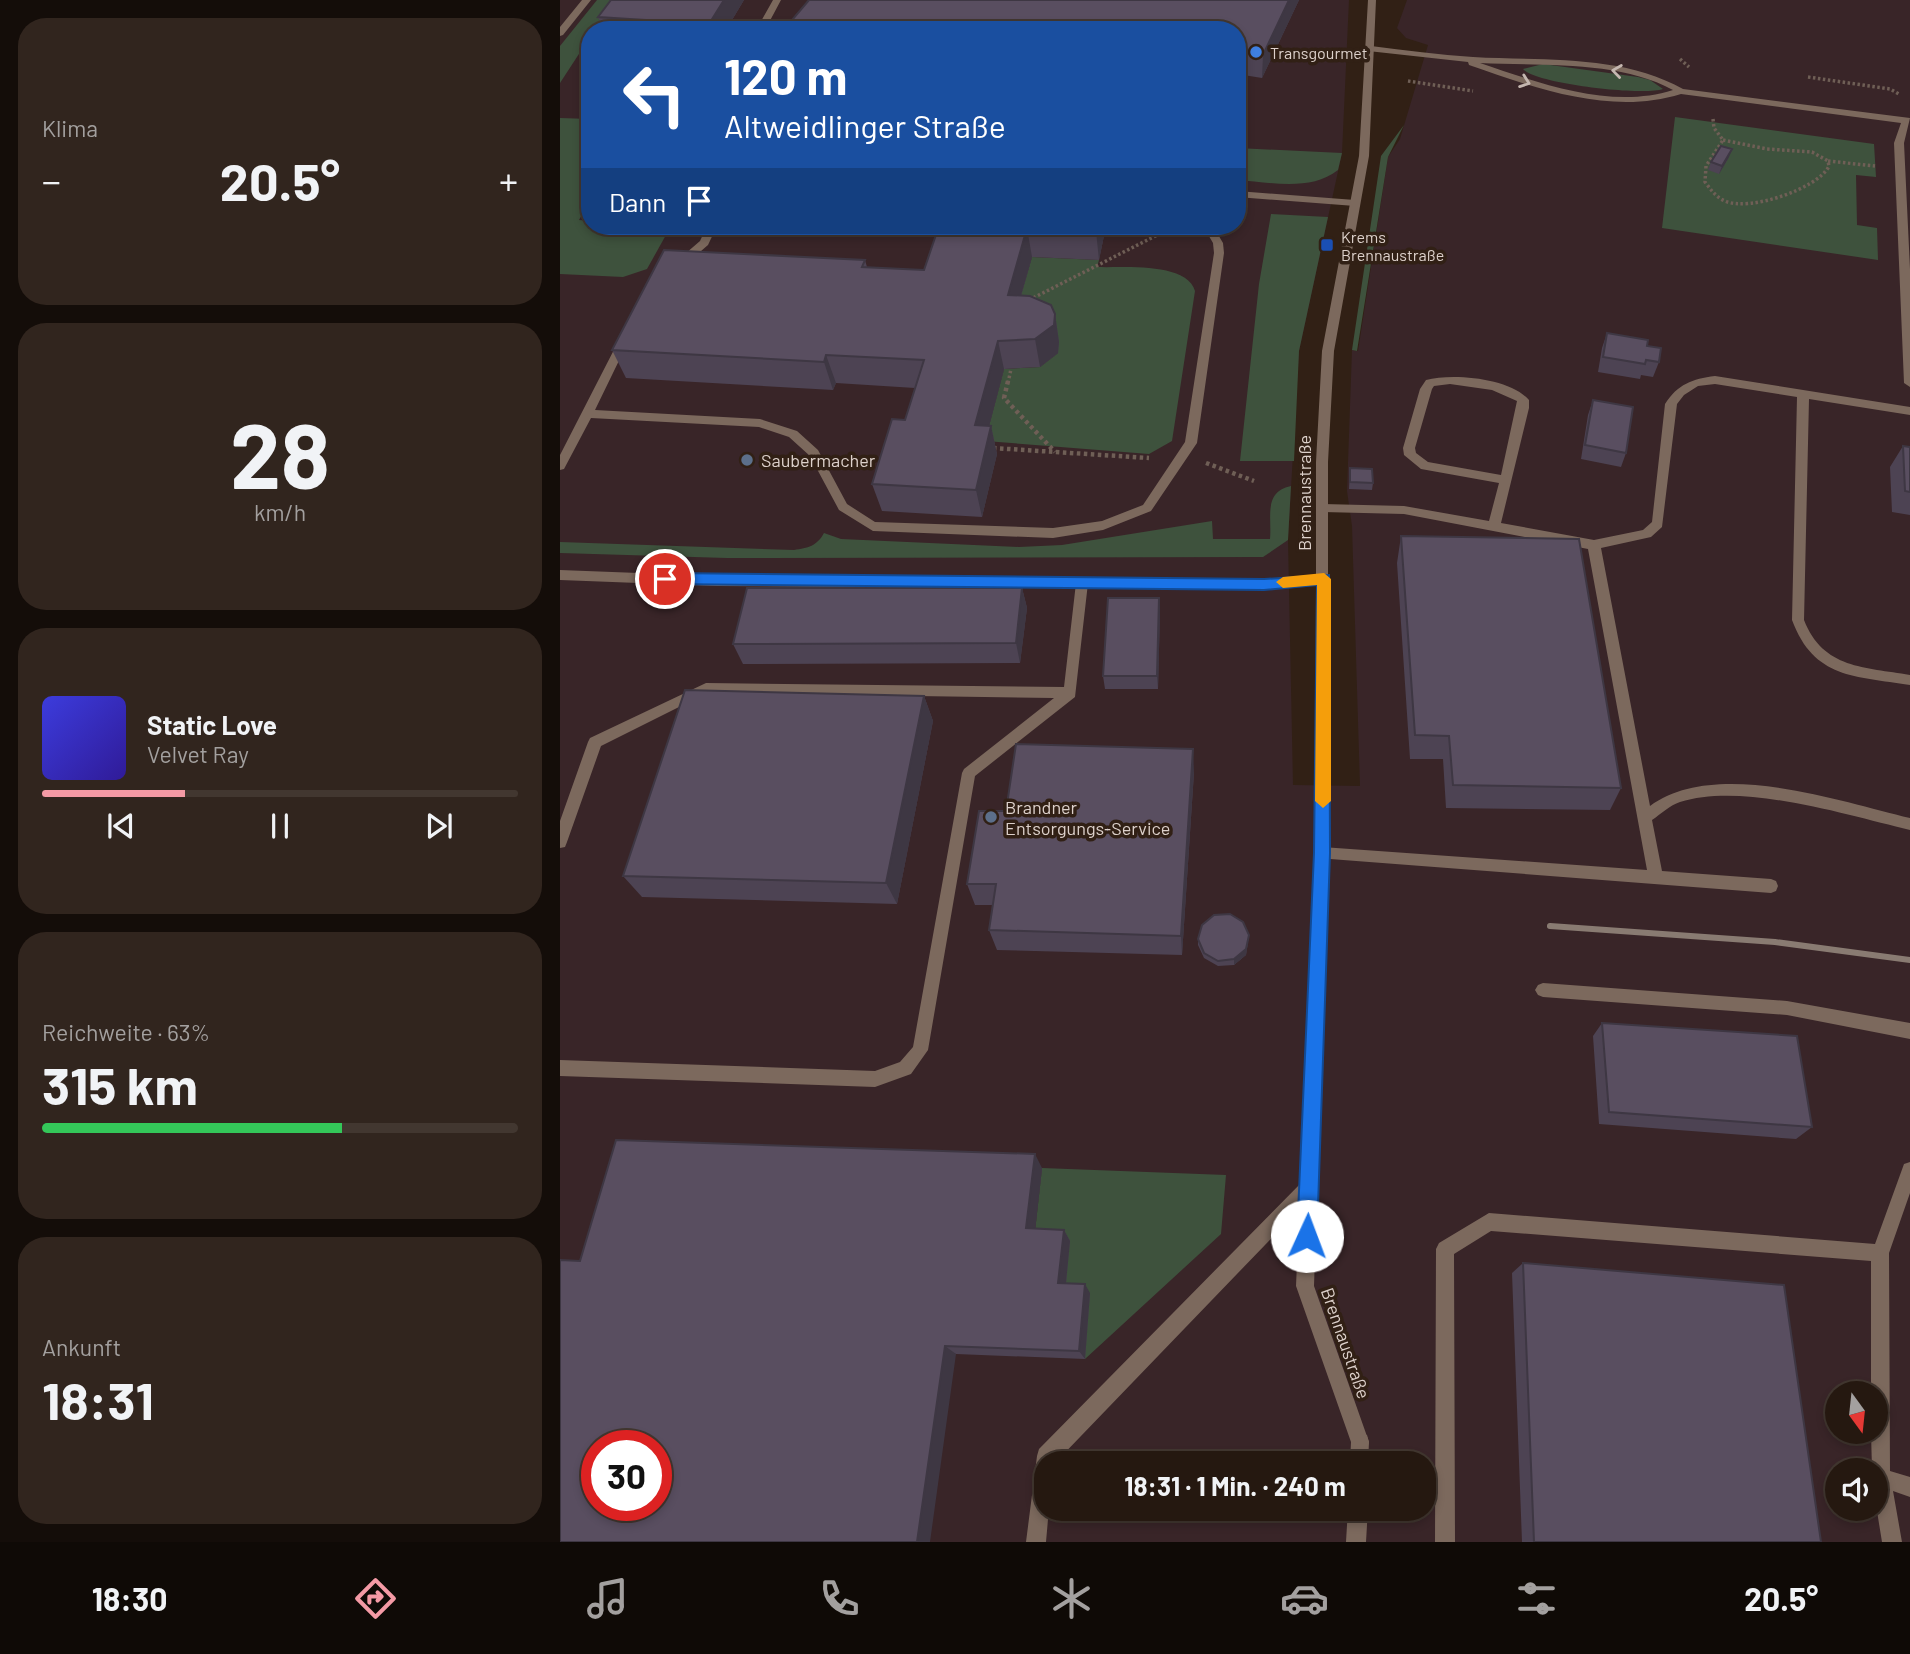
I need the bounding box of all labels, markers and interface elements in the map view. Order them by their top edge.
place label: Transgourmet [1270,43,1368,62]
marker: Transgourmet [1248,44,1264,60]
text: 120 m [724,46,847,105]
icon: left [609,49,700,140]
one-way arrow [1611,64,1623,79]
one-way arrow [1519,74,1531,88]
text: Altweidlinger Straße [724,106,1006,144]
text: Klima [42,114,98,142]
text: 20.5° [220,149,340,211]
text: − [42,157,61,203]
text: + [499,157,518,203]
icon: arrive [680,182,718,220]
text: Dann [609,186,666,217]
place label: Krems Brennaustraße [1341,227,1444,264]
marker: Krems Brennaustraße [1319,237,1335,253]
text: 28 [230,398,330,507]
street label: Brennaustraße [1293,435,1315,551]
place label: Saubermacher [761,449,876,471]
marker: Saubermacher [739,452,755,468]
text: km/h [254,498,306,526]
pin [635,549,695,609]
icon: arrive [646,560,684,598]
text: Static Love [147,709,277,740]
text: Velvet Ray [147,740,249,768]
place label: Brandner Entsorgungs-Service [1005,796,1170,839]
icon: previous [102,807,140,845]
icon: pause [261,807,299,845]
icon: next [420,807,458,845]
marker: Brandner Entsorgungs-Service [983,809,999,825]
text: Reichweite · 63% [42,1018,210,1046]
text: 315 km [42,1053,198,1115]
position arrow [1270,1199,1344,1273]
street label: Brennaustraße [1317,1285,1375,1401]
text: Ankunft [42,1333,121,1361]
text: 18:31 [42,1368,154,1430]
north arrow [1825,1381,1888,1444]
map controls [1825,1381,1888,1521]
speed limit sign: 30 [581,1430,672,1521]
button: sound [1825,1458,1888,1521]
text: 18:31 · 1 Min. · 240 m [1124,1470,1346,1501]
icon: directions [351,1574,400,1623]
icon: music [583,1574,632,1623]
icon: phone [815,1574,864,1623]
icon: climate [1047,1574,1096,1623]
icon: car [1280,1574,1329,1623]
icon: filters [1512,1574,1561,1623]
text: 18:30 [92,1579,167,1617]
text: 20.5° [1744,1579,1818,1617]

